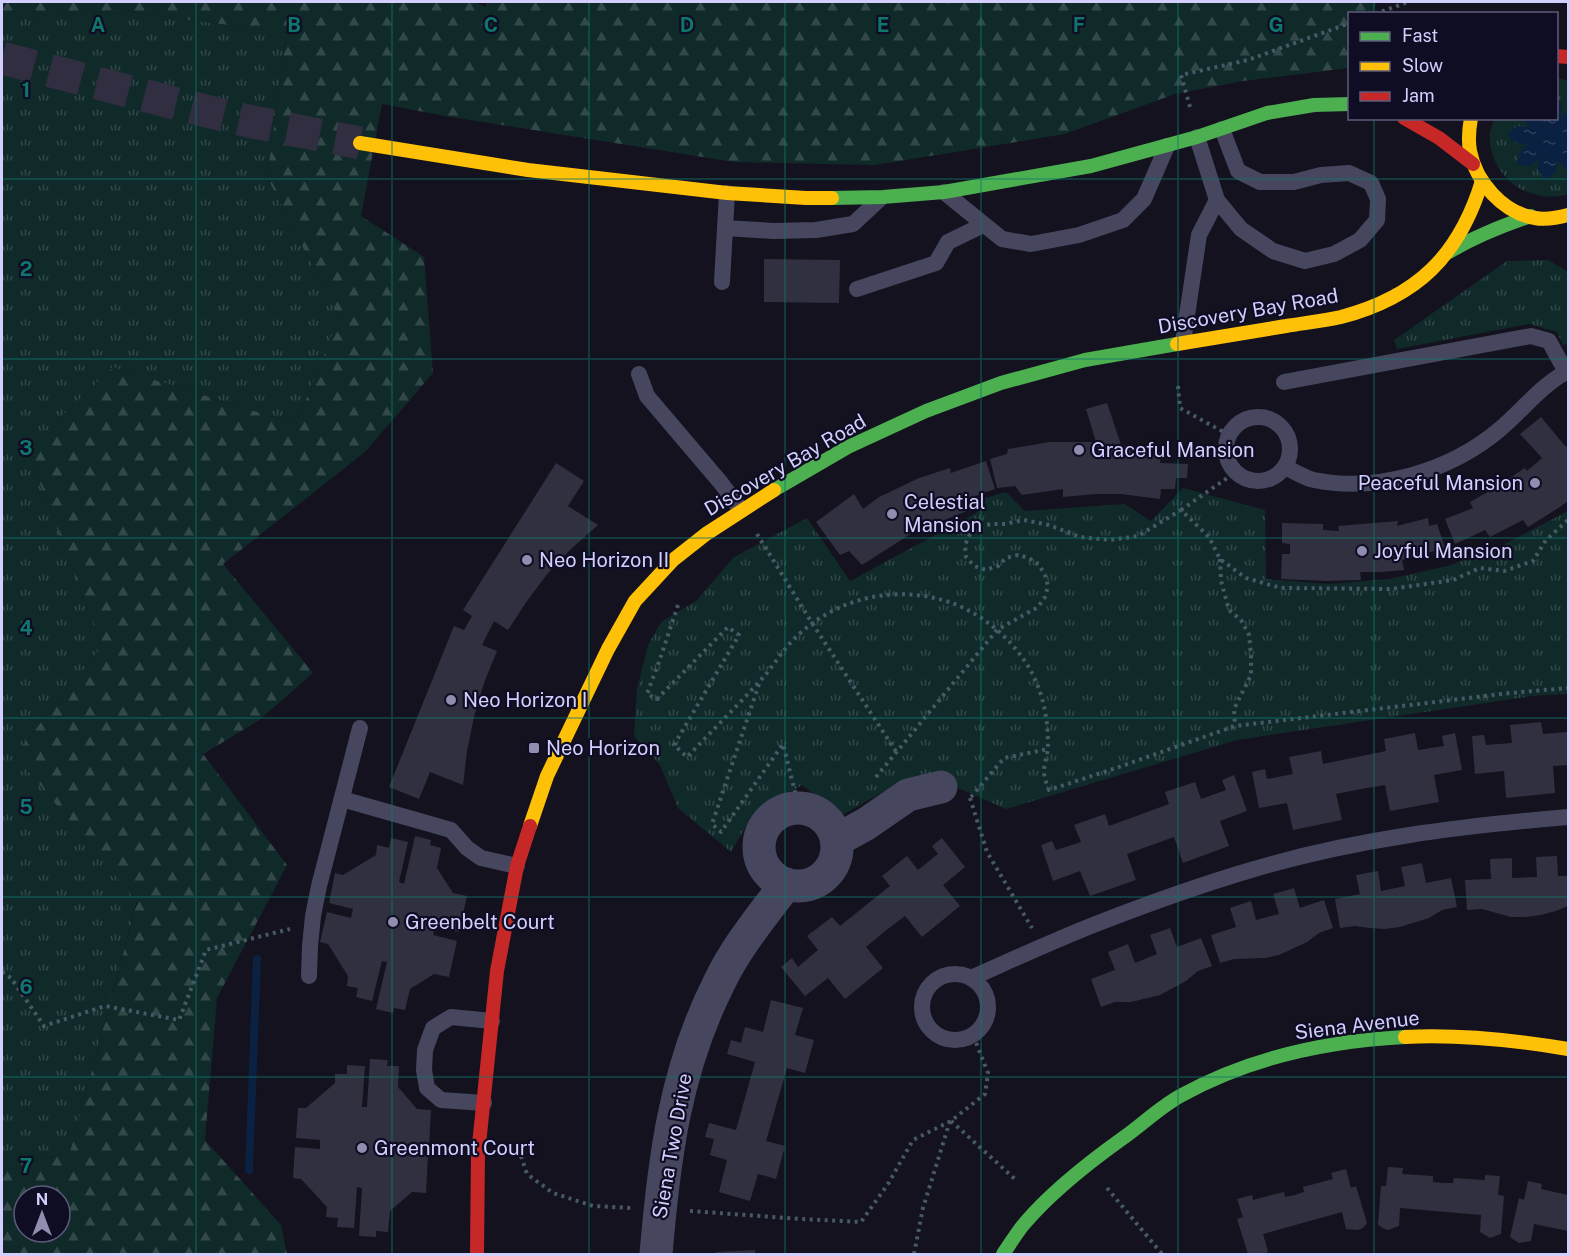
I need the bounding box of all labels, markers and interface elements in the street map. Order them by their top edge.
legend [1348,12,1558,120]
text: A [91,13,105,37]
text: B [287,13,301,37]
text: C [484,13,498,37]
text: D [680,13,694,37]
text: E [877,13,889,37]
text: F [1073,13,1085,37]
text: G [1268,13,1284,37]
text: Fast [1402,25,1438,46]
text: Slow [1402,55,1443,76]
text: 1 [22,78,30,102]
text: Jam [1402,85,1435,106]
text: 2 [20,257,32,281]
street label: Discovery Bay Road [1156,283,1340,339]
street label: Discovery Bay Road [700,409,870,521]
text: 3 [19,436,33,460]
place label: Graceful Mansion [1091,438,1255,462]
marker: Graceful Mansion [1072,443,1086,457]
place label: Peaceful Mansion [1358,471,1523,495]
marker: Peaceful Mansion [1528,476,1542,490]
place label: Celestial Mansion [904,490,986,537]
marker: Celestial Mansion [885,507,899,521]
place label: Joyful Mansion [1374,539,1512,563]
marker: Joyful Mansion [1355,544,1369,558]
place label: Neo Horizon II [539,548,669,572]
marker: Neo Horizon II [520,553,534,567]
text: 4 [19,616,33,640]
place label: Neo Horizon I [463,688,588,712]
marker: Neo Horizon I [444,693,458,707]
place label: Neo Horizon [546,736,660,760]
marker: Neo Horizon [527,741,541,755]
text: 5 [19,795,33,819]
place label: Greenbelt Court [405,910,555,934]
marker: Greenbelt Court [386,915,400,929]
text: 6 [19,975,33,999]
street label: Siena Avenue [1293,1005,1421,1045]
street label: Siena Two Drive [647,1071,697,1221]
place label: Greenmont Court [374,1136,535,1160]
marker: Greenmont Court [355,1141,369,1155]
text: 7 [20,1154,32,1178]
north arrow [12,1184,72,1244]
text: N [36,1190,48,1209]

